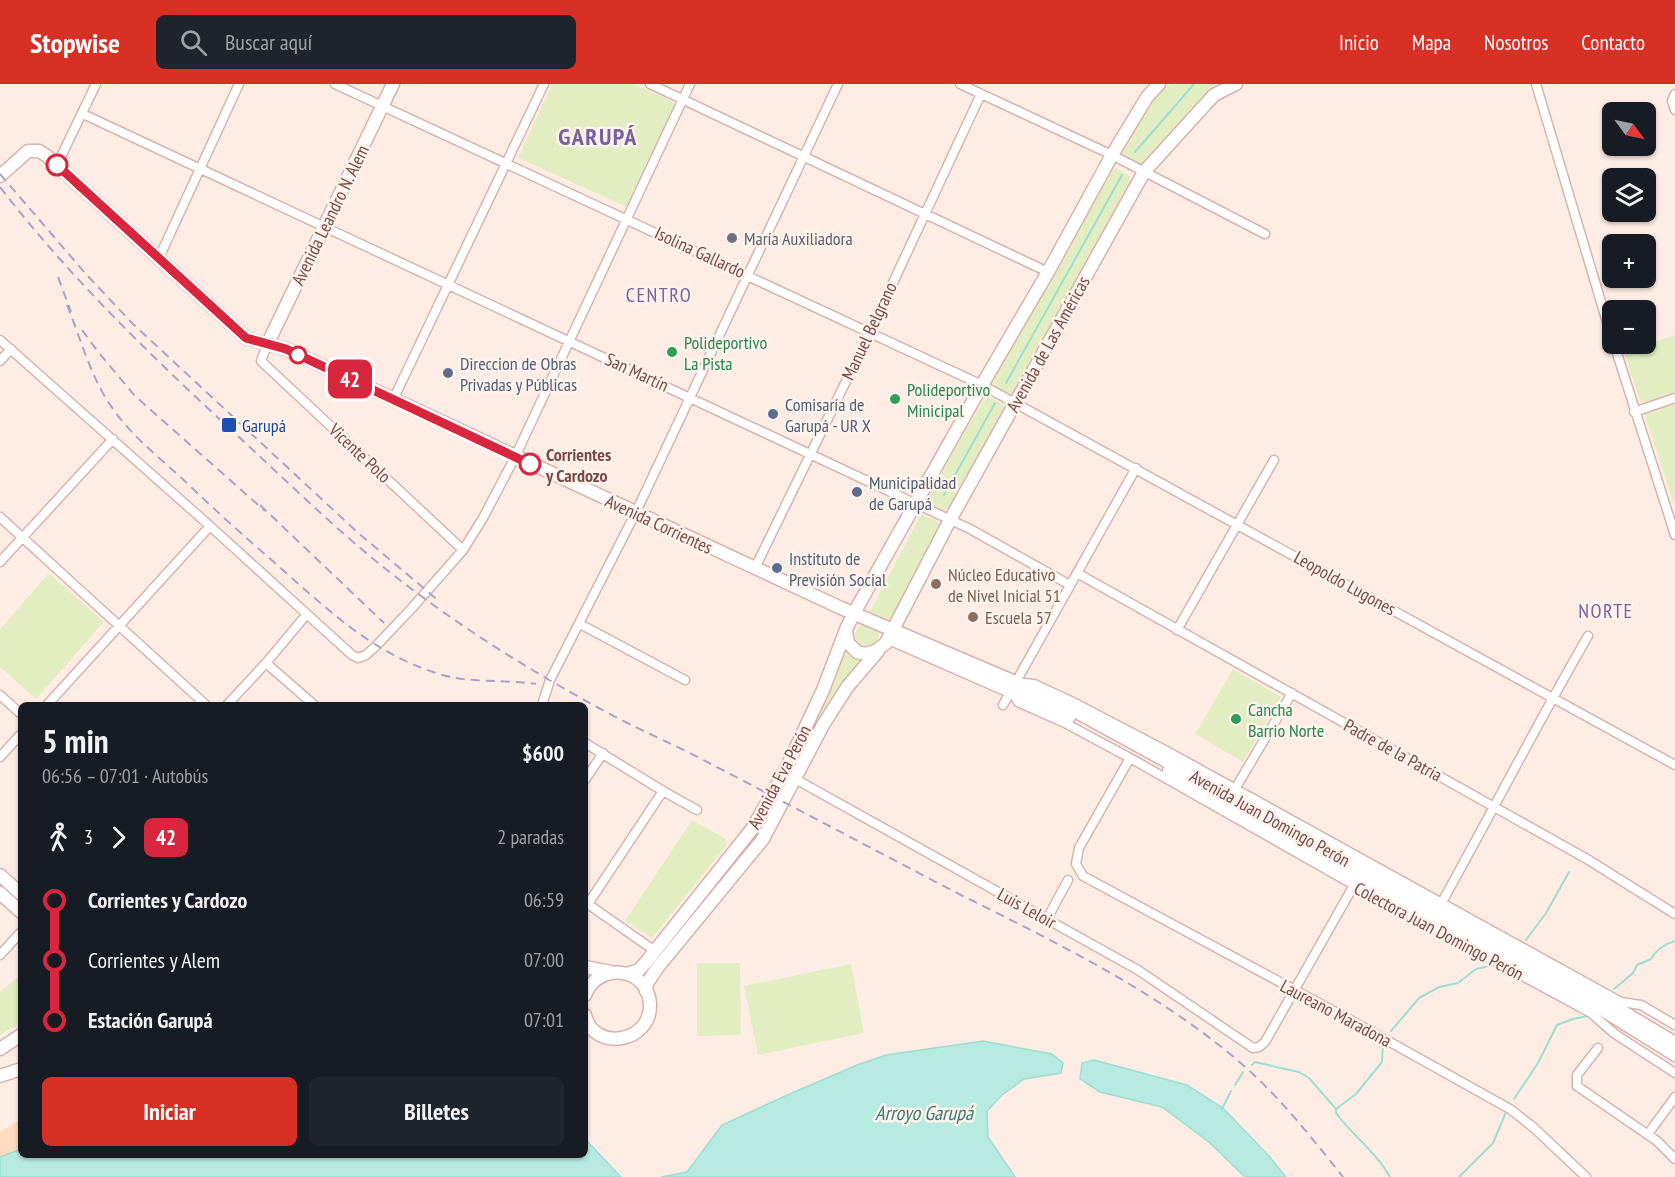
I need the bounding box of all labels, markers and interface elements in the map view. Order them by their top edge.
search box [156,15,576,69]
text: Stopwise [30,24,120,61]
icon: search [177,26,210,59]
text: Buscar aquí [225,28,312,56]
text: Inicio [1339,29,1379,56]
text: Mapa [1412,29,1451,56]
text: Nosotros [1484,29,1548,56]
text: Contacto [1581,29,1645,56]
north arrow [1602,102,1656,156]
map controls [1602,102,1656,354]
district label: GARUPÁ [558,121,638,152]
street label: Avenida Leandro N. Alem [286,141,374,289]
unlabelled marker [46,154,68,176]
button: layers [1602,168,1656,222]
street label: Isolina Gallardo [651,221,749,283]
place label: María Auxiliadora [744,227,853,250]
marker: María Auxiliadora [725,231,739,245]
button: + [1602,234,1656,288]
street label: Avenida de Las Américas [1001,272,1095,416]
street label: Manuel Belgrano [836,278,902,384]
district label: CENTRO [626,282,692,308]
button: − [1602,300,1656,354]
place label: Polideportivo La Pista [684,331,768,375]
marker: Polideportivo La Pista [665,345,679,359]
unlabelled marker [289,346,307,364]
street label: San Martín [602,347,672,397]
place label: Direccion de Obras Privadas y Públicas [460,352,577,396]
line badge: 42 [323,360,377,398]
text: 42 [340,366,360,393]
marker: Direccion de Obras Privadas y Públicas [441,366,455,380]
place label: Polideportivo Minicipal [907,378,991,422]
marker: Polideportivo Minicipal [888,392,902,406]
place label: Comisaría de Garupá - UR X [785,393,871,437]
marker: Comisaría de Garupá - UR X [766,407,780,421]
place label: Garupá [242,414,286,437]
marker: Garupá [220,416,238,434]
street label: Vicente Polo [323,418,396,488]
place label: Corrientes y Cardozo [545,443,611,487]
marker: Corrientes y Cardozo [519,453,541,475]
place label: Municipalidad de Garupá [869,471,956,515]
marker: Municipalidad de Garupá [850,485,864,499]
street label: Avenida Corrientes [602,489,716,559]
street label: Leopoldo Lugones [1290,546,1400,620]
place label: Instituto de Previsión Social [789,547,887,591]
marker: Instituto de Previsión Social [770,561,784,575]
place label: Núcleo Educativo de Nivel Inicial 51 [948,563,1061,607]
marker: Núcleo Educativo de Nivel Inicial 51 [929,577,943,591]
district label: NORTE [1578,598,1634,624]
place label: Escuela 57 [985,606,1052,629]
marker: Escuela 57 [966,610,980,624]
place label: Cancha Barrio Norte [1248,698,1324,742]
marker: Cancha Barrio Norte [1229,712,1243,726]
street label: Padre de la Patria [1340,714,1446,786]
text: 5 min [42,719,109,762]
street label: Avenida Eva Perón [742,721,816,833]
text: $600 [522,739,564,767]
text: 06:56 – 07:01 · Autobús [42,763,208,789]
street label: Avenida Juan Domingo Perón [1186,764,1354,872]
icon: walk [42,821,75,854]
icon: forward [102,821,135,854]
text: 3 [84,824,93,850]
text: 42 [156,824,176,851]
text: 2 paradas [497,824,564,850]
street label: Colectora Juan Domingo Perón [1350,877,1528,985]
street label: Luis Leloir [994,882,1061,934]
text: Corrientes y Cardozo [88,886,247,914]
text: 06:59 [524,887,564,913]
text: Corrientes y Alem [88,946,220,974]
text: 07:00 [524,947,564,973]
street label: Laureano Maradona [1276,974,1396,1052]
text: Estación Garupá [88,1006,213,1034]
text: 07:01 [524,1007,564,1033]
button: Iniciar [42,1077,297,1146]
button: Billetes [309,1077,564,1146]
water label: Arroyo Garupá [875,1100,975,1126]

